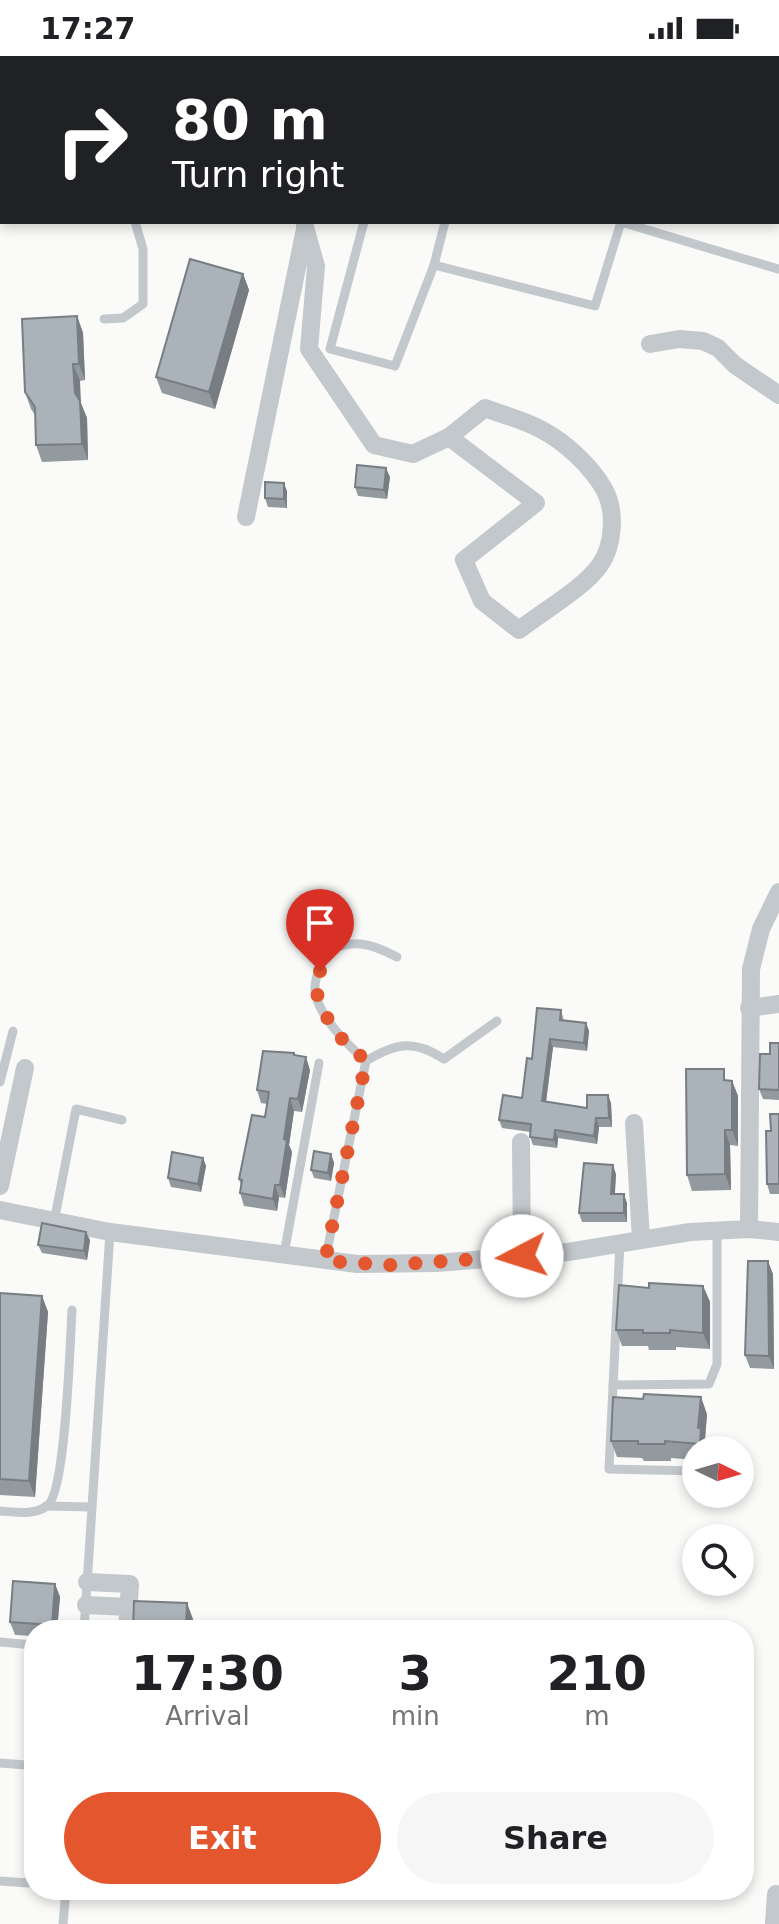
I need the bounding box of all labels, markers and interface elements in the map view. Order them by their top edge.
text: 17:27 [40,11,136,46]
text: 80 m [172,87,328,152]
icon: right [40,88,144,192]
text: Turn right [172,154,344,195]
pin [286,889,354,971]
icon: arrive [298,901,342,945]
position arrow [480,1214,564,1298]
north arrow [682,1436,754,1508]
map controls [682,1436,754,1596]
button: search [682,1524,754,1596]
text: 17:30 [131,1645,284,1701]
text: 3 [399,1645,432,1701]
text: 210 [547,1645,647,1701]
text: Arrival [165,1701,250,1731]
text: min [391,1701,440,1731]
text: m [584,1701,610,1731]
button: Exit [64,1792,381,1884]
button: Share [397,1792,714,1884]

